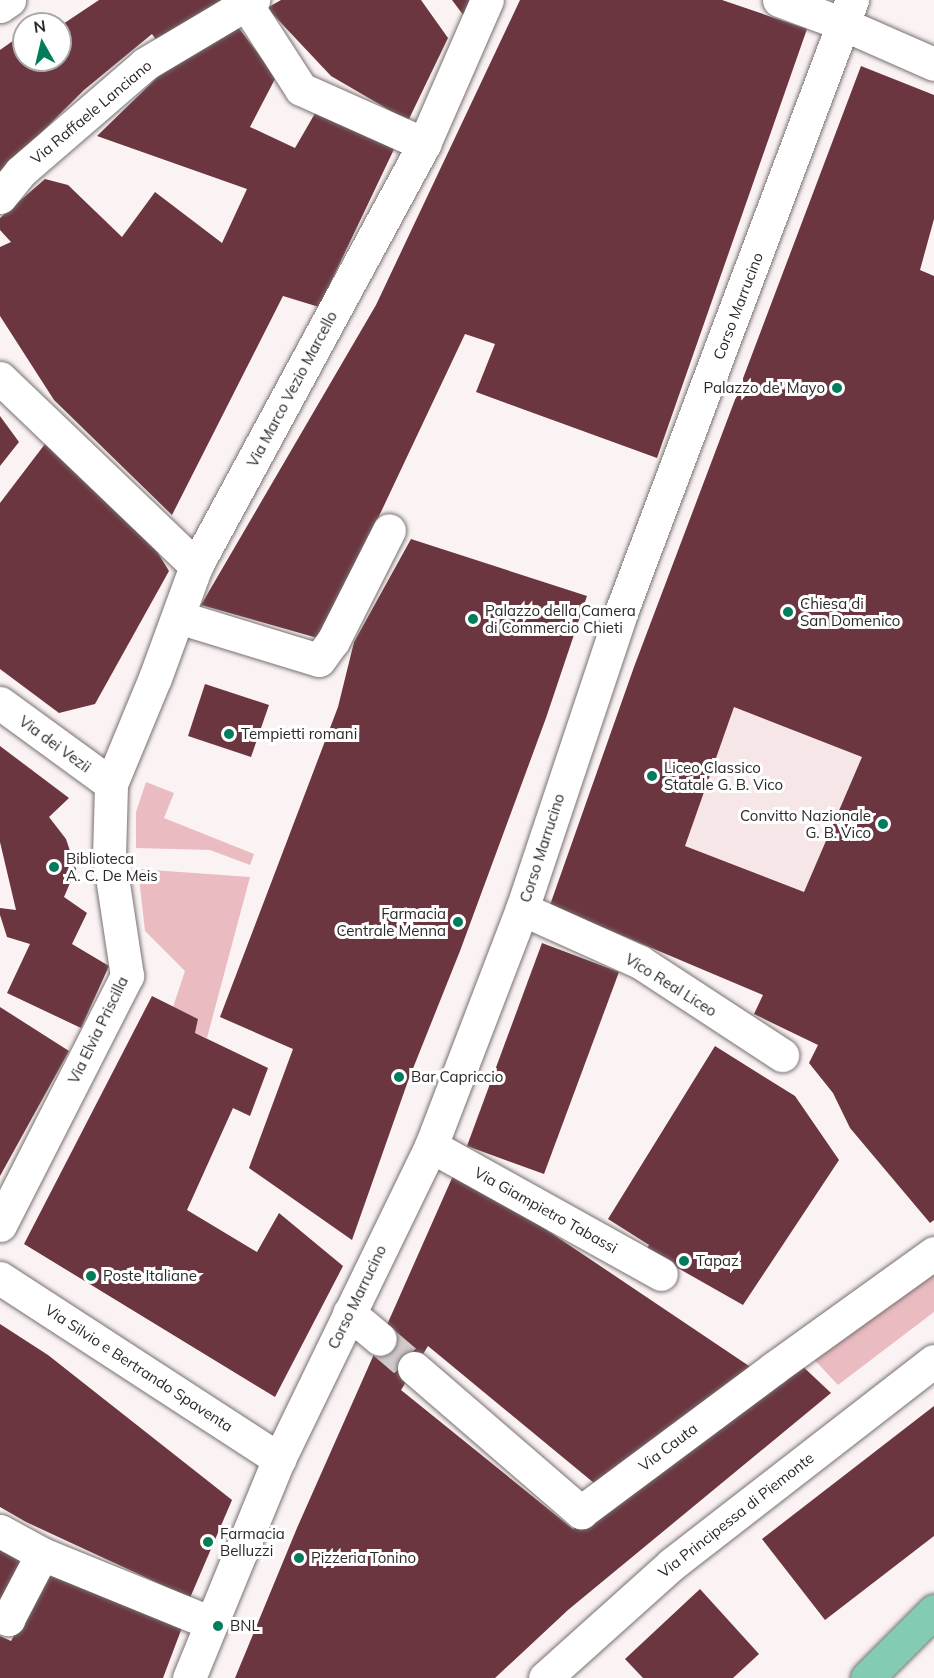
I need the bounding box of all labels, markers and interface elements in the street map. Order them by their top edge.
north arrow [12,12,72,72]
text: N [32,15,47,37]
street label: Via Raffaele Lanciano [27,56,155,168]
street label: Corso Marrucino [709,250,767,362]
street label: Via Marco Vezio Marcello [243,308,341,470]
place label: Palazzo de' Mayo [704,379,825,397]
marker: Palazzo de' Mayo [830,381,844,395]
place label: Chiesa di San Domenico [800,594,900,629]
place label: Palazzo della Camera di Commercio Chieti [485,601,636,636]
marker: Chiesa di San Domenico [781,605,795,619]
marker: Palazzo della Camera di Commercio Chieti [466,612,480,626]
street label: Via dei Vezii [16,712,94,776]
place label: Tempietti romani [241,725,357,743]
marker: Tempietti romani [222,727,236,741]
place label: Liceo Classico Statale G. B. Vico [664,758,783,793]
marker: Liceo Classico Statale G. B. Vico [645,769,659,783]
street label: Corso Marrucino [516,791,568,905]
place label: Convitto Nazionale G. B. Vico [740,806,871,841]
marker: Convitto Nazionale G. B. Vico [876,817,890,831]
place label: Biblioteca A. C. De Meis [66,849,158,884]
marker: Biblioteca A. C. De Meis [47,860,61,874]
place label: Farmacia Centrale Menna [336,904,446,939]
marker: Farmacia Centrale Menna [451,915,465,929]
street label: Vico Real Liceo [622,950,720,1020]
street label: Via Elvia Priscilla [64,973,132,1087]
place label: Bar Capriccio [411,1068,503,1086]
marker: Bar Capriccio [392,1070,406,1084]
street label: Via Giampietro Tabassi [471,1163,621,1257]
street label: Corso Marrucino [324,1242,390,1352]
place label: Tapaz [696,1252,739,1270]
marker: Tapaz [677,1254,691,1268]
place label: Poste Italiane [103,1267,197,1285]
marker: Poste Italiane [84,1269,98,1283]
street label: Via Silvio e Bertrando Spaventa [42,1301,236,1435]
street label: Via Cauta [635,1419,701,1475]
street label: Via Principessa di Piemonte [655,1449,817,1581]
place label: Farmacia Belluzzi [220,1524,285,1559]
marker: Farmacia Belluzzi [201,1535,215,1549]
place label: Pizzeria Tonino [311,1549,416,1567]
marker: Pizzeria Tonino [292,1551,306,1565]
place label: BNL [230,1617,260,1635]
marker: BNL [211,1619,225,1633]

